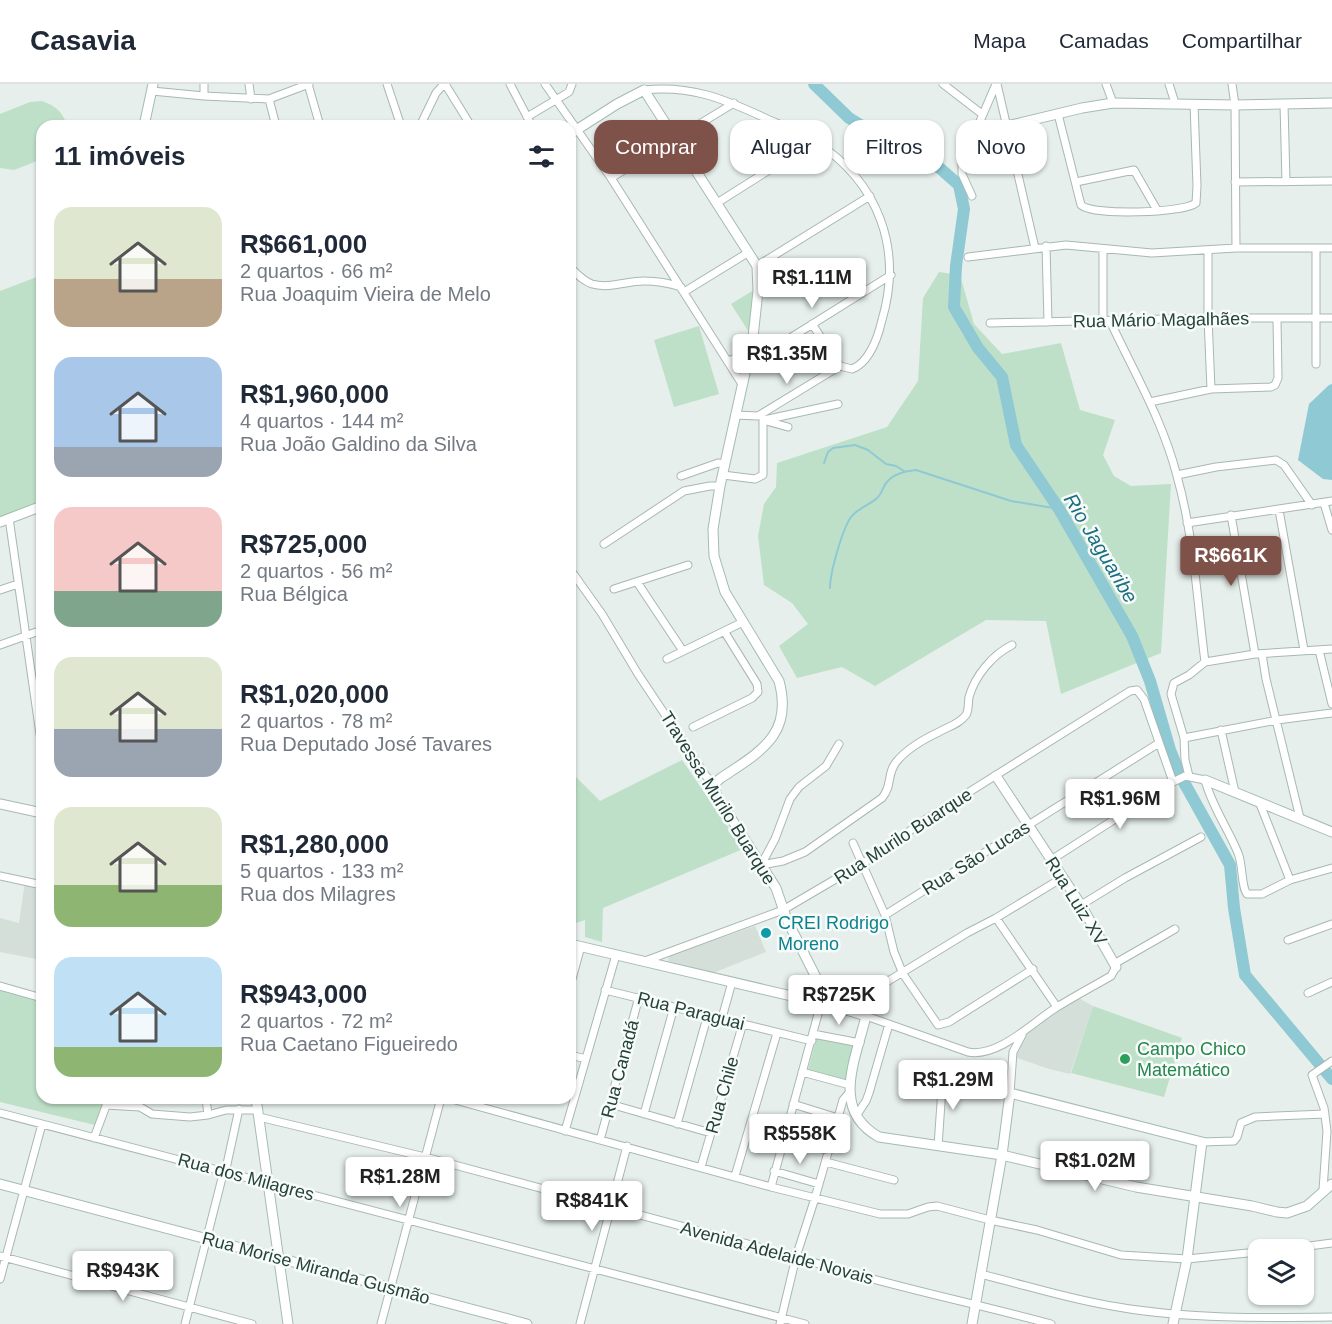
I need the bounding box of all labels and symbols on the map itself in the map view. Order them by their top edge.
pin: R$1.11M [757,258,867,309]
street label: Rua Mário Magalhães [1073,308,1249,332]
pin: R$1.35M [732,334,842,385]
water label: Rio Jaguaribe [1060,489,1142,607]
pin: R$661K [1182,536,1280,587]
street label: Travessa Murilo Buarque [656,708,780,888]
pin: R$1.96M [1065,779,1175,830]
street label: Rua Murilo Buarque [830,784,976,888]
street label: Rua São Lucas [919,817,1033,899]
street label: Rua Luiz XV [1041,853,1111,949]
place label: CREI Rodrigo Moreno [778,913,889,954]
marker: CREI Rodrigo Moreno [759,926,773,940]
pin: R$725K [790,975,888,1026]
street label: Rua Paraguai [635,988,747,1034]
street label: Rua Canadá [597,1017,643,1120]
place label: Campo Chico Matemático [1137,1039,1246,1080]
marker: Campo Chico Matemático [1118,1052,1132,1066]
street label: Rua Chile [701,1054,743,1136]
pin: R$1.29M [898,1060,1008,1111]
pin: R$558K [751,1114,849,1165]
pin: R$1.02M [1040,1141,1150,1192]
street label: Rua dos Milagres [176,1149,316,1205]
pin: R$1.28M [345,1157,455,1208]
pin: R$841K [543,1181,641,1232]
street label: Avenida Adelaide Novais [678,1218,876,1288]
street label: Rua Morise Miranda Gusmão [200,1228,432,1308]
pin: R$943K [74,1251,172,1302]

